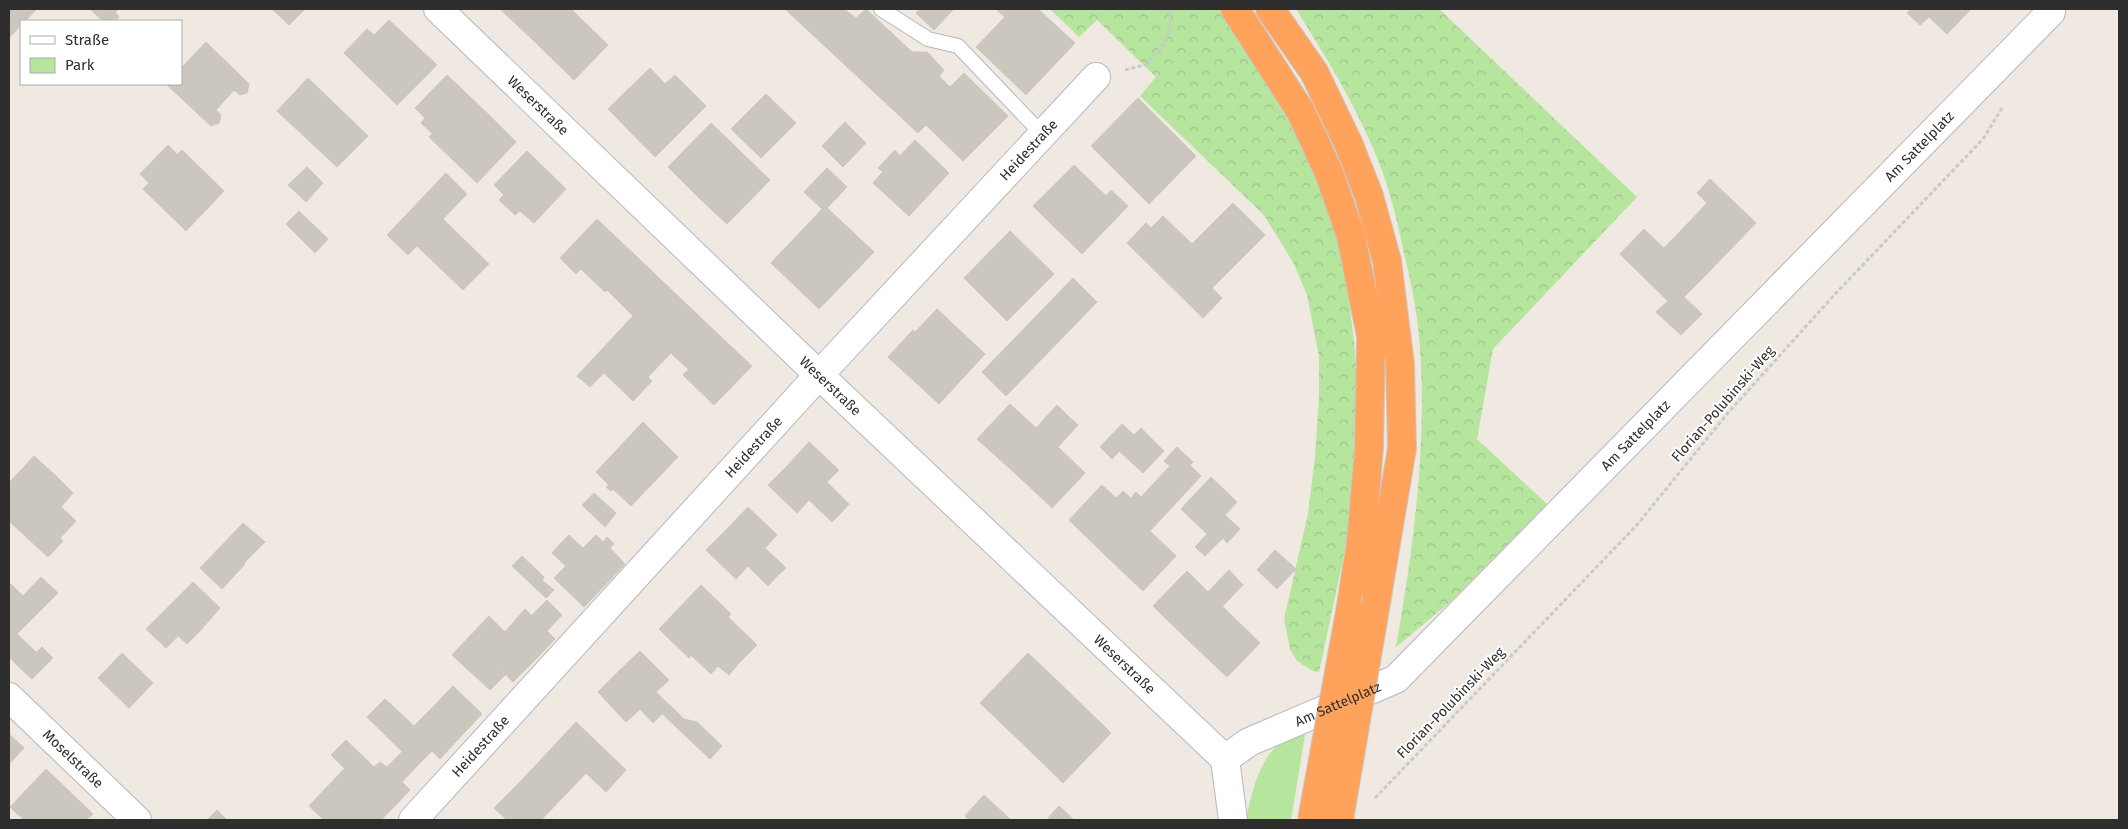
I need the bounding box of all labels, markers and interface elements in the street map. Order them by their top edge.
legend [20,20,182,85]
text: Straße [65,31,109,49]
text: Park [65,56,95,74]
street label: Weserstraße [504,72,572,139]
street label: Am Sattelplatz [1881,108,1957,185]
street label: Heidestraße [996,116,1061,184]
street label: Florian-Polubinski-Weg [1668,342,1778,465]
street label: Weserstraße [796,353,865,419]
street label: Am Sattelplatz [1597,396,1674,474]
street label: Heidestraße [721,413,786,481]
street label: Weserstraße [1090,631,1159,697]
street label: Florian-Polubinski-Weg [1393,643,1509,762]
street label: Am Sattelplatz [1292,678,1383,730]
street label: Heidestraße [448,712,513,780]
street label: Moselstraße [39,726,107,792]

